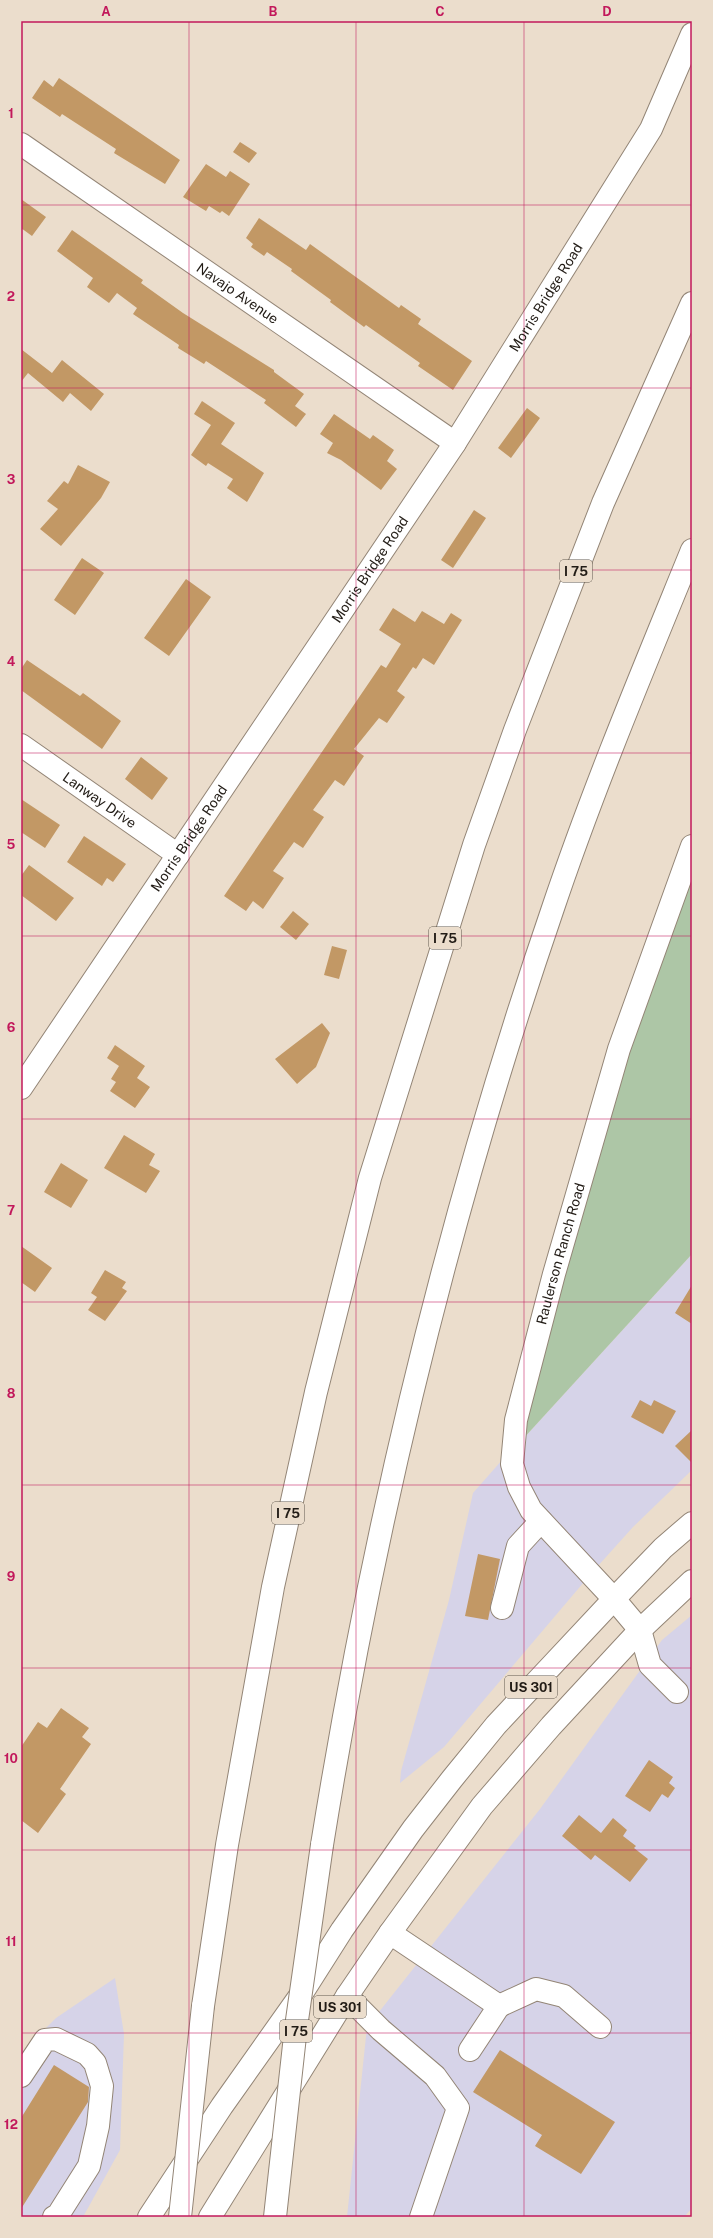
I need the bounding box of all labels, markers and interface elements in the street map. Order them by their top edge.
text: A [101,4,111,19]
text: B [269,4,278,19]
text: C [435,4,445,19]
text: D [602,4,612,19]
text: 1 [8,106,14,121]
street label: Morris Bridge Road [506,240,586,355]
street label: Navajo Avenue [194,259,282,327]
text: 2 [7,289,15,304]
text: 3 [7,472,16,487]
street label: Morris Bridge Road [328,513,411,626]
road number: I 75 [560,560,592,582]
text: 4 [7,654,16,669]
street label: Lanway Drive [60,769,140,831]
street label: Morris Bridge Road [148,782,230,894]
text: 5 [7,837,16,852]
road number: I 75 [429,927,461,949]
text: 6 [7,1020,16,1035]
street label: Raulerson Ranch Road [533,1181,588,1326]
text: 7 [7,1203,15,1218]
text: 8 [7,1386,16,1401]
road number: I 75 [272,1502,304,1524]
text: 9 [7,1569,15,1584]
road number: US 301 [505,1676,557,1698]
text: 10 [4,1751,18,1766]
text: 11 [5,1934,17,1949]
road number: US 301 [314,1996,366,2018]
road number: I 75 [280,2020,312,2042]
text: 12 [4,2117,18,2132]

